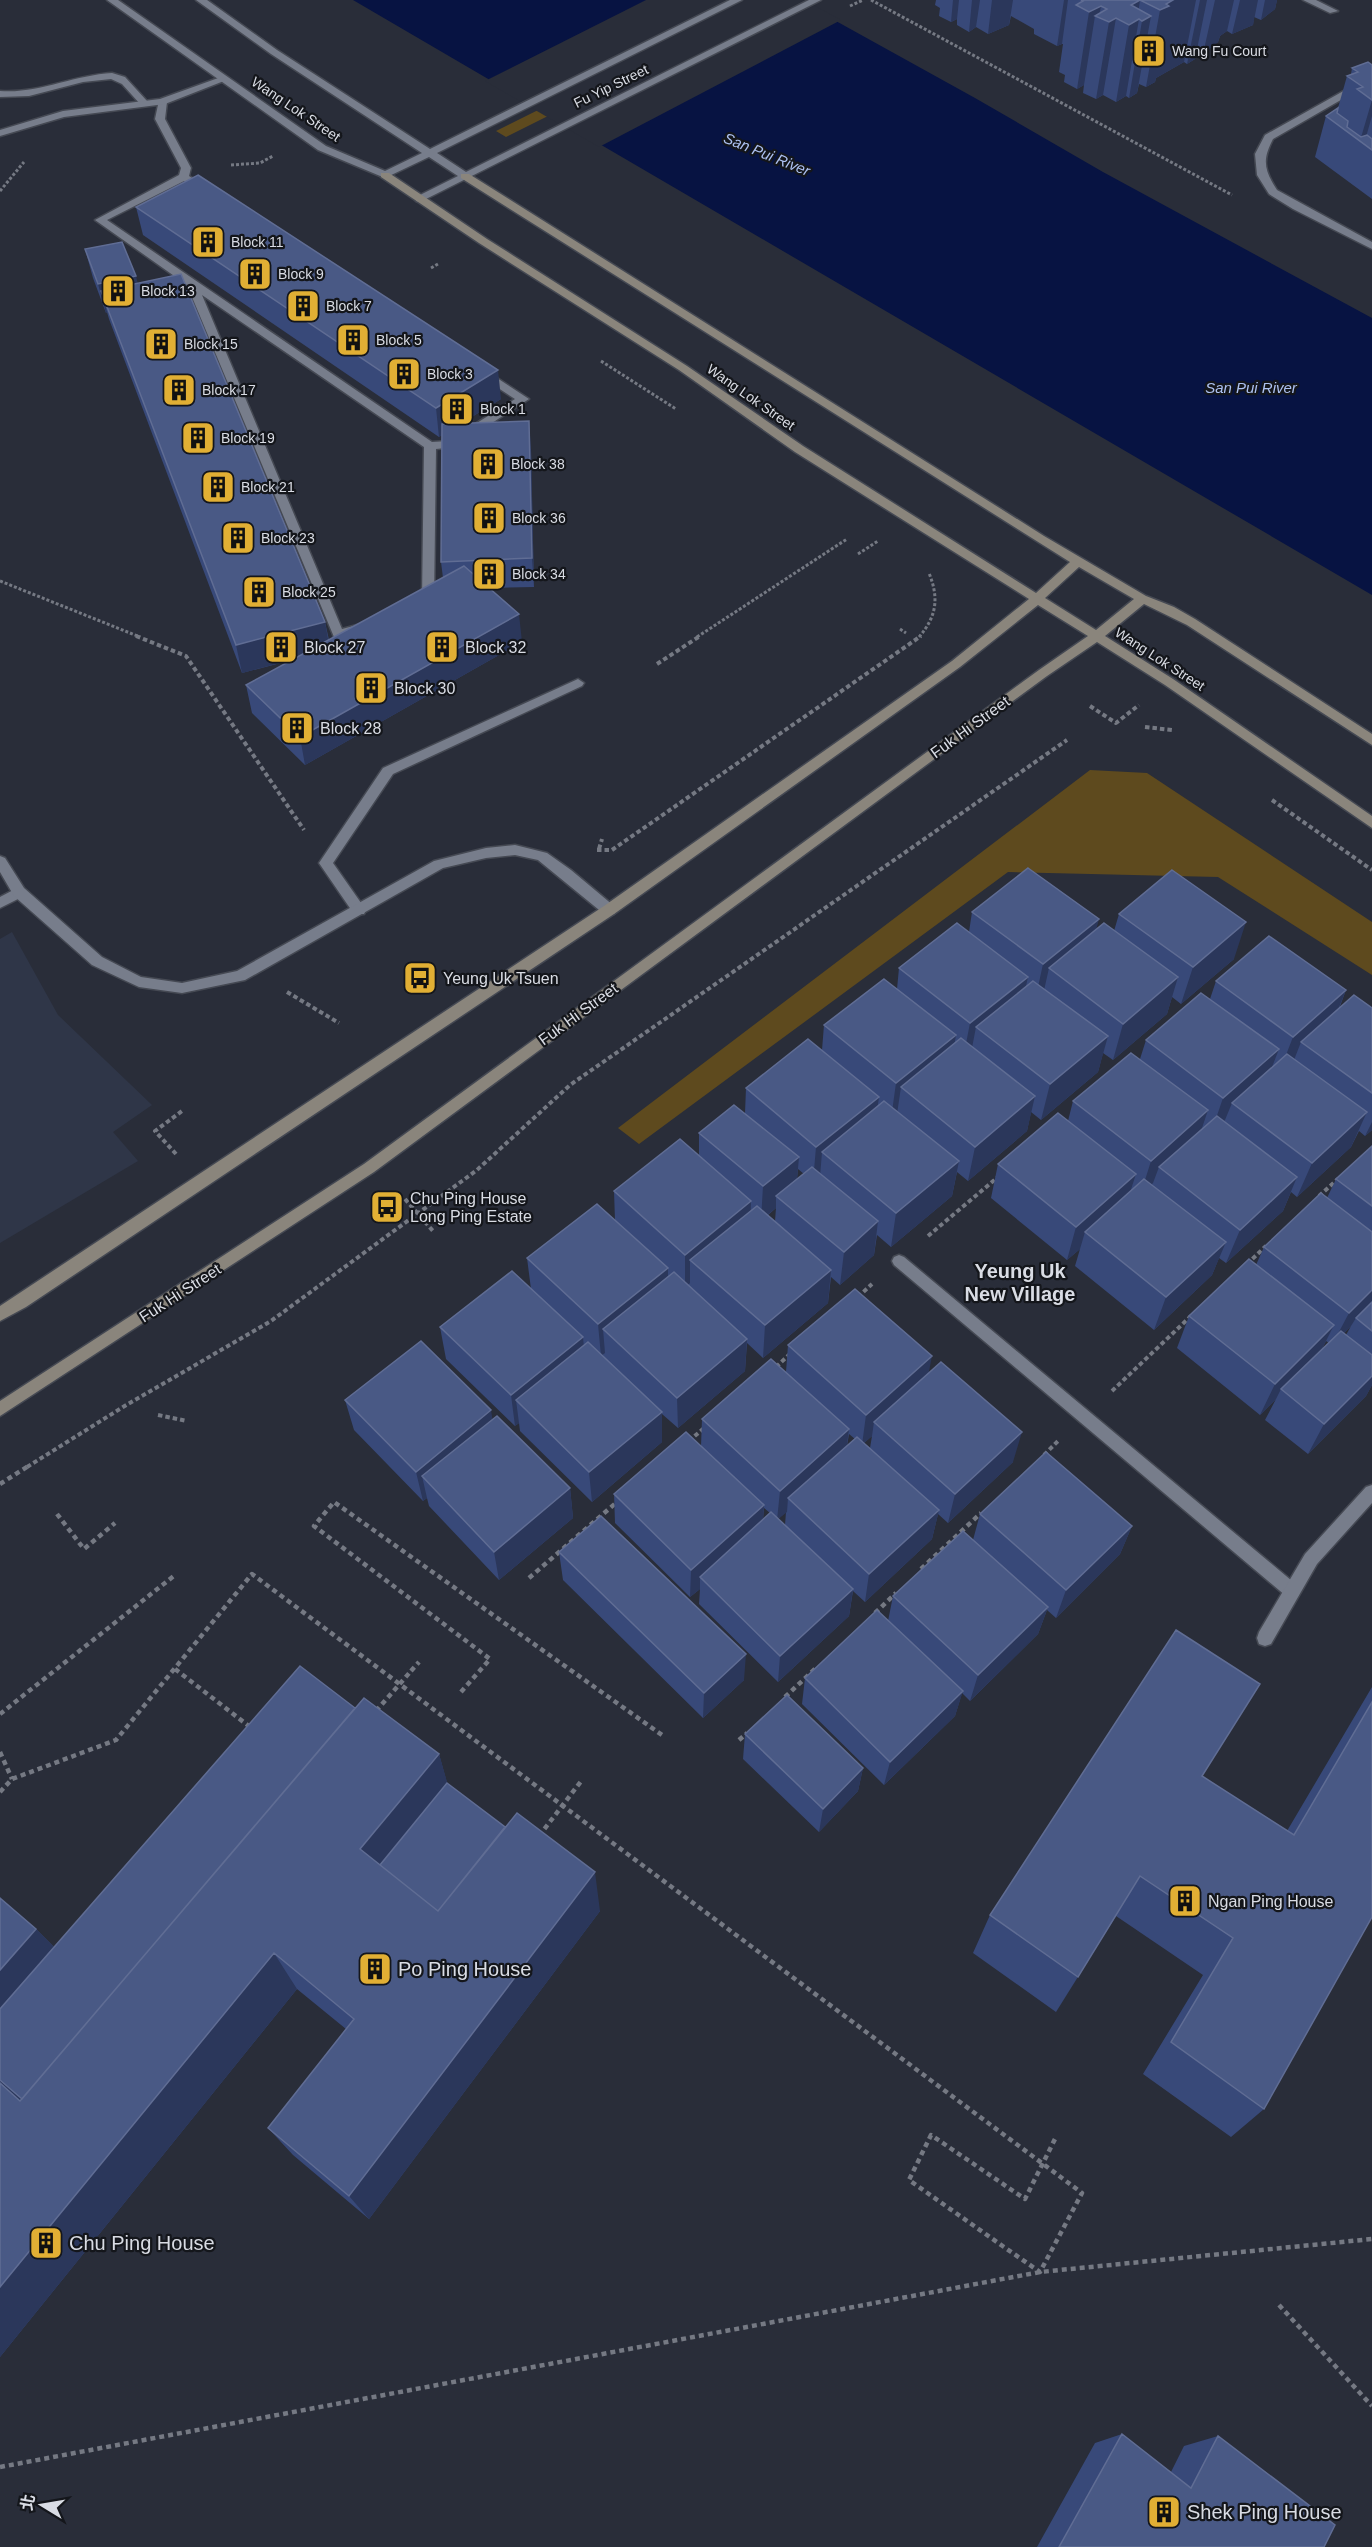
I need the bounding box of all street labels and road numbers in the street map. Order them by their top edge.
street label: Fu Yip Street [571,61,651,111]
street label: Wang Lok Street [249,73,344,145]
street label: Wang Lok Street [704,361,798,433]
street label: Wang Lok Street [1112,624,1208,694]
street label: Fuk Hi Street [927,692,1013,761]
street label: Fuk Hi Street [535,979,621,1048]
street label: Fuk Hi Street [136,1260,224,1326]

